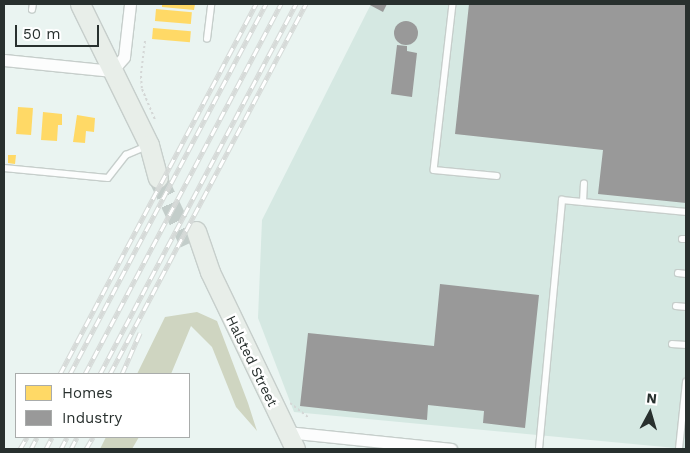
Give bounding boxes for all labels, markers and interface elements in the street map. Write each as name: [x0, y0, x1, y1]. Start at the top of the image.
scale bar: [18, 15, 101, 47]
text: 50 m: [23, 25, 60, 43]
street label: Halsted Street: [223, 313, 281, 409]
legend: [15, 373, 190, 438]
text: Homes: [62, 384, 113, 402]
north arrow: [625, 388, 675, 438]
text: N: [646, 390, 658, 407]
text: Industry: [62, 409, 122, 427]

